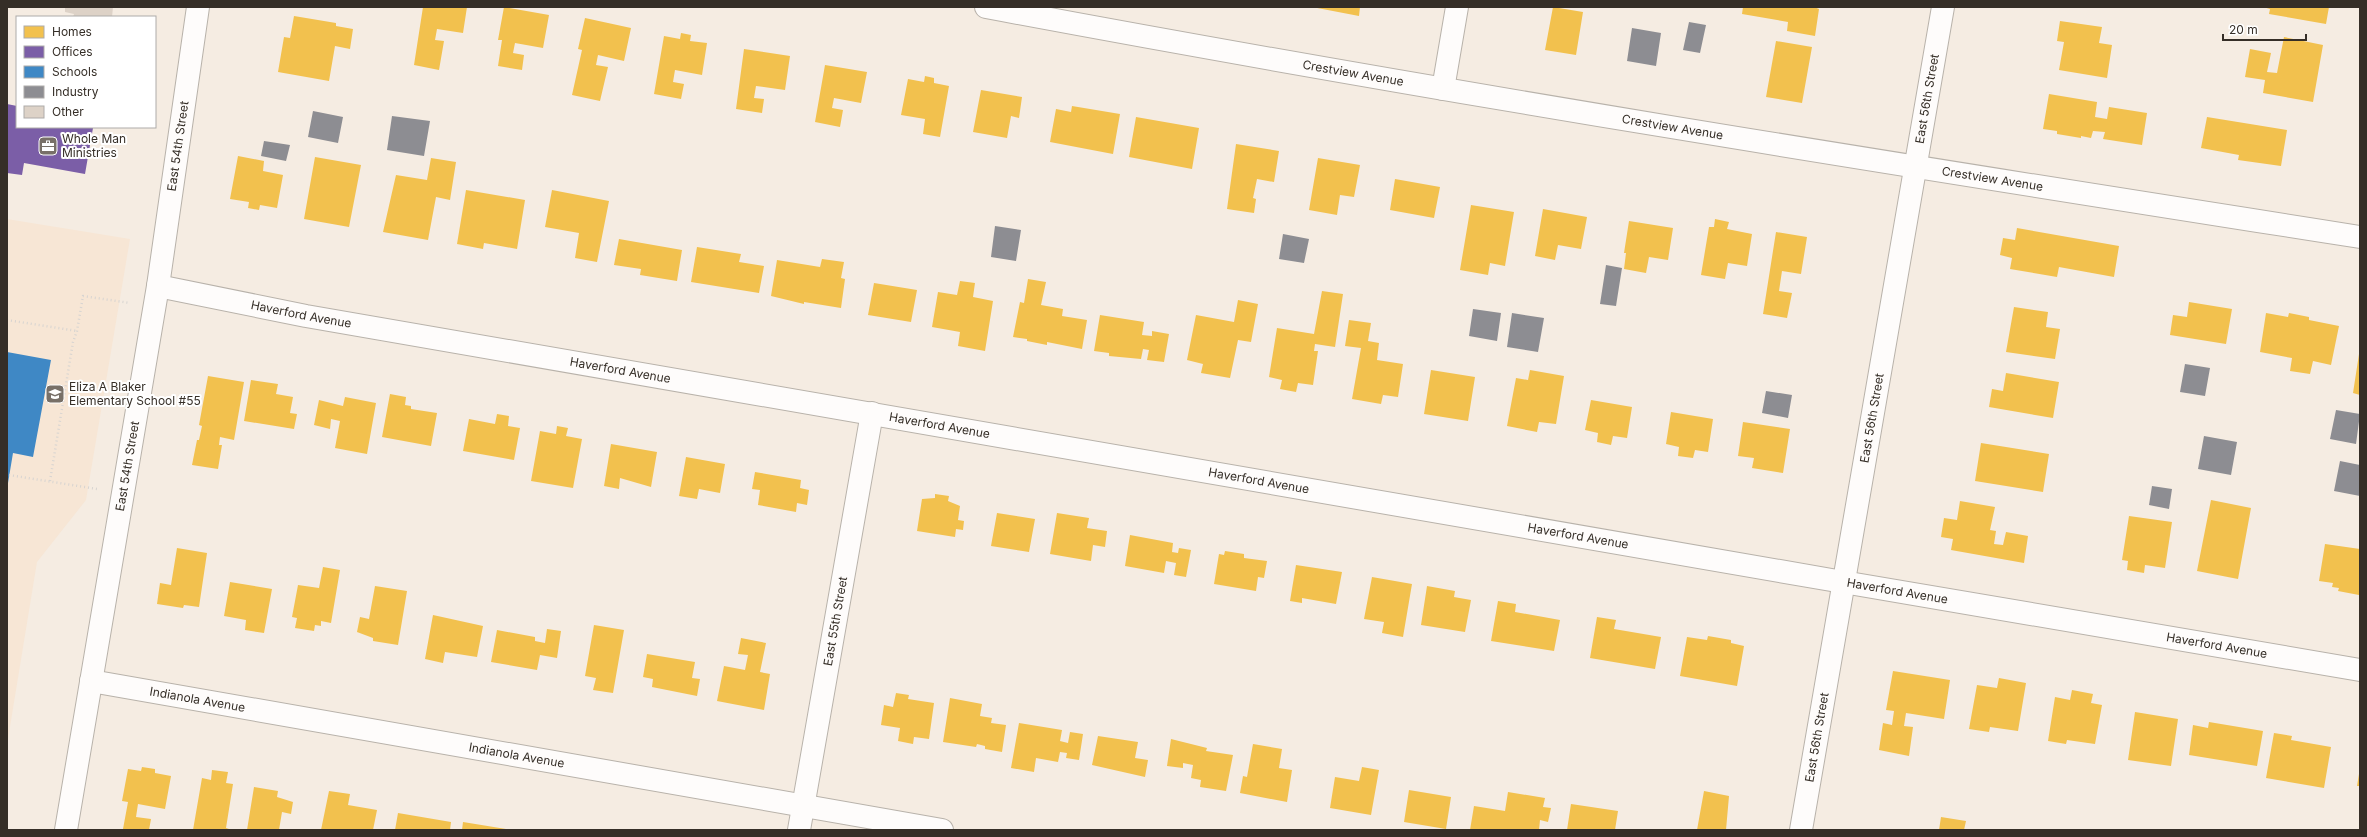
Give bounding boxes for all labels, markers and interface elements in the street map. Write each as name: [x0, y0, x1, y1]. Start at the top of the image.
legend: [16, 16, 156, 128]
scale bar: [2223, 16, 2306, 42]
text: 20 m: [2229, 22, 2258, 37]
text: Homes: [52, 24, 92, 39]
text: Offices: [52, 44, 93, 59]
street label: East 56th Street: [1912, 53, 1942, 145]
street label: Crestview Avenue: [1301, 57, 1405, 89]
text: Schools: [52, 64, 97, 79]
text: Industry: [52, 84, 99, 99]
street label: East 54th Street: [164, 100, 191, 192]
text: Other: [52, 104, 84, 119]
street label: Crestview Avenue: [1621, 111, 1724, 143]
place label: Whole Man Ministries: [62, 131, 126, 160]
office icon: Whole Man Ministries: [37, 135, 59, 157]
street label: Crestview Avenue: [1941, 163, 2044, 194]
street label: Haverford Avenue: [250, 297, 353, 331]
street label: Haverford Avenue: [569, 354, 672, 386]
street label: East 56th Street: [1856, 372, 1887, 464]
place label: Eliza A Blaker Elementary School #55: [69, 379, 201, 408]
school or university icon: Eliza A Blaker Elementary School #55: [44, 383, 66, 405]
street label: Haverford Avenue: [888, 409, 991, 441]
street label: East 54th Street: [112, 420, 142, 512]
street label: Haverford Avenue: [1207, 464, 1311, 497]
street label: Haverford Avenue: [1527, 520, 1630, 552]
street label: East 55th Street: [820, 575, 850, 667]
street label: Haverford Avenue: [1846, 575, 1949, 607]
street label: Haverford Avenue: [2165, 629, 2269, 661]
street label: Indianola Avenue: [148, 683, 246, 715]
street label: East 56th Street: [1801, 691, 1832, 783]
street label: Indianola Avenue: [468, 739, 566, 771]

